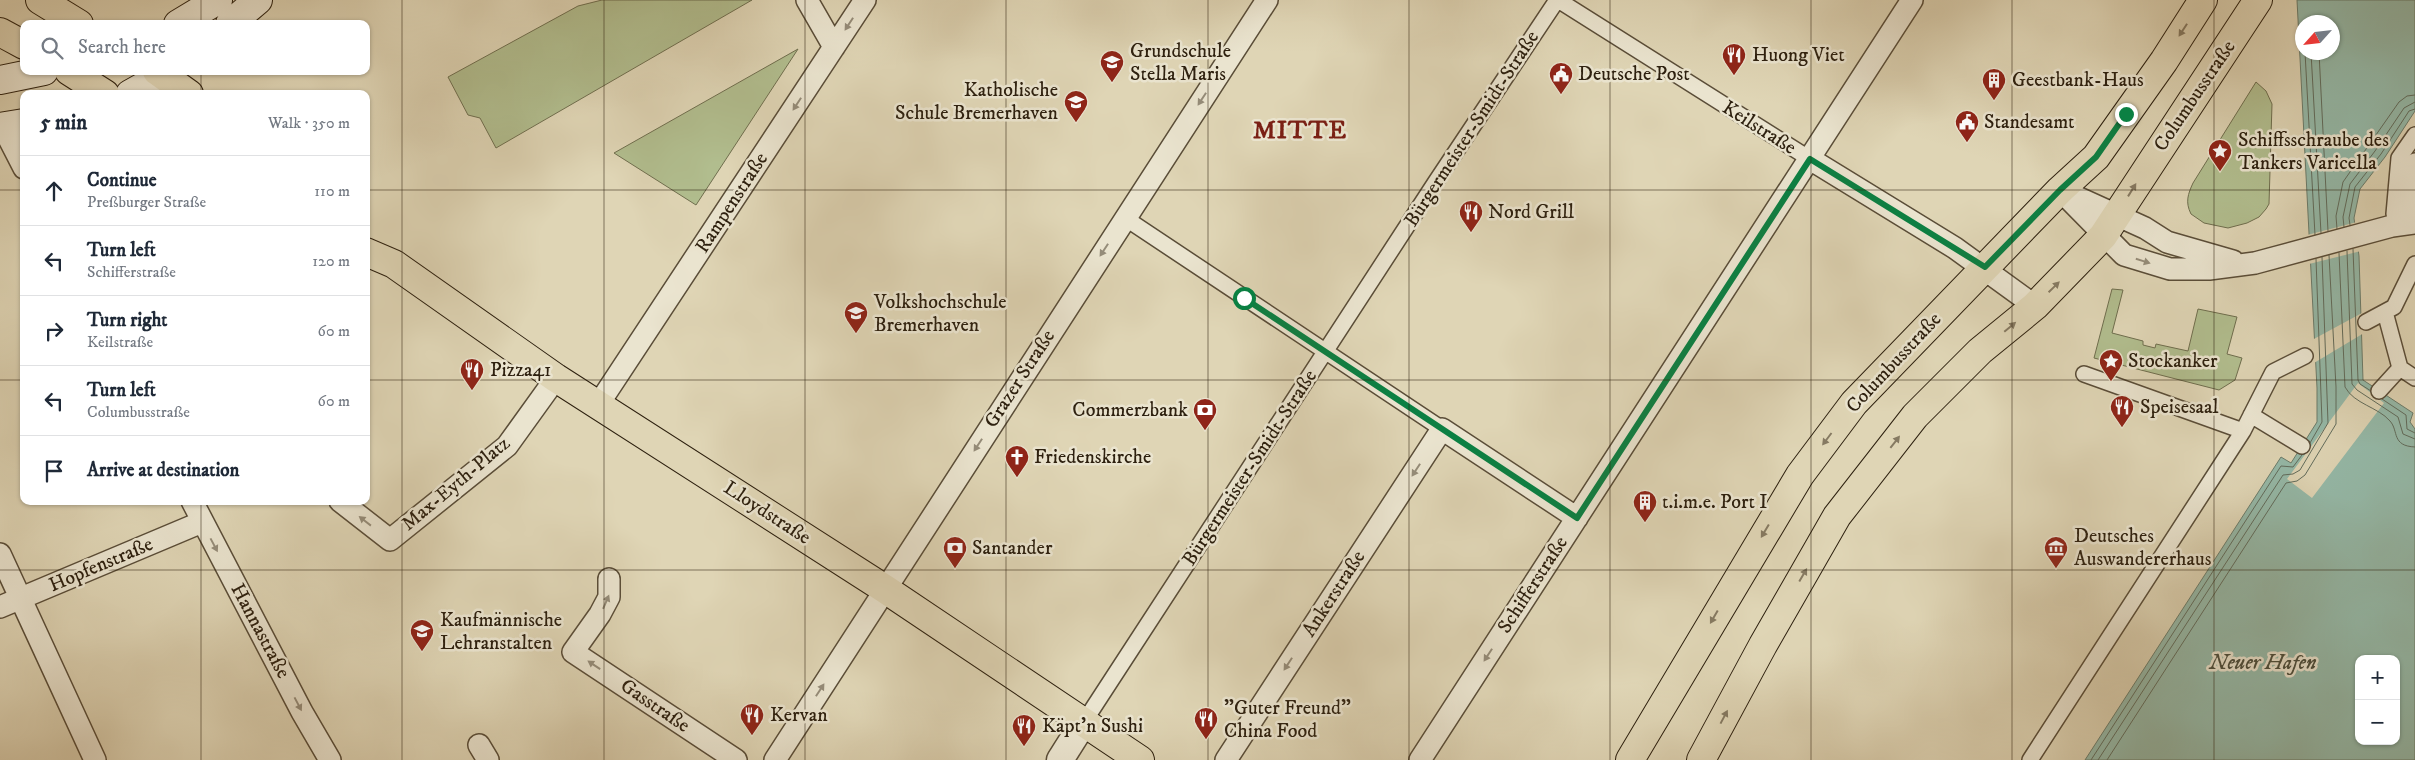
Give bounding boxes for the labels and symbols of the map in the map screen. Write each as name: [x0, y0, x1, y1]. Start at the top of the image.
north arrow: [2295, 15, 2340, 60]
one-way arrow: [845, 17, 854, 30]
one-way arrow: [2179, 24, 2188, 37]
street label: Bürgermeister-Smidt-Straße: [1399, 26, 1545, 232]
street label: Columbusstraße: [2149, 36, 2241, 156]
place label: Grundschule Stella Maris: [1130, 39, 1231, 87]
restaurant icon: Huong Viet: [1721, 42, 1747, 76]
place label: Huong Viet: [1752, 43, 1845, 68]
school or university icon: Grundschule Stella Maris: [1099, 49, 1125, 83]
public building icon: Deutsche Post: [1548, 61, 1574, 95]
place label: Deutsche Post: [1578, 62, 1690, 87]
building icon: Geestbank-Haus: [1981, 67, 2007, 101]
place label: Geestbank-Haus: [2012, 68, 2144, 93]
place label: Katholische Schule Bremerhaven: [895, 78, 1059, 126]
school or university icon: Katholische Schule Bremerhaven: [1063, 89, 1089, 123]
one-way arrow: [1198, 93, 1207, 106]
street label: Keilstraße: [1717, 95, 1801, 161]
one-way arrow: [792, 97, 801, 111]
route end: [2115, 103, 2138, 126]
public building icon: Standesamt: [1954, 109, 1980, 143]
place label: Standesamt: [1984, 110, 2075, 135]
district label: MITTE: [1253, 115, 1347, 146]
place label: Schiffsschraube des Tankers Varicella: [2238, 128, 2389, 176]
place icon: Schiffsschraube des Tankers Varicella: [2207, 138, 2233, 172]
street label: Rampenstraße: [690, 148, 774, 258]
one-way arrow: [2128, 183, 2137, 197]
restaurant icon: Nord Grill: [1458, 199, 1484, 233]
place label: Nord Grill: [1488, 200, 1574, 225]
one-way arrow: [1099, 243, 1109, 257]
one-way arrow: [2136, 257, 2151, 265]
one-way arrow: [2048, 281, 2060, 293]
route start: [1233, 287, 1256, 310]
place label: Volkshochschule Bremerhaven: [873, 290, 1007, 338]
school or university icon: Volkshochschule Bremerhaven: [843, 300, 869, 334]
street label: Columbusstraße: [1841, 307, 1947, 419]
one-way arrow: [2003, 322, 2016, 333]
street label: Grazer Straße: [979, 325, 1061, 433]
place icon: Stockanker: [2098, 348, 2124, 382]
place label: Stockanker: [2128, 349, 2218, 374]
restaurant icon: Pizza41: [459, 357, 485, 391]
place label: Pizza41: [490, 358, 551, 383]
street label: Bürgermeister-Smidt-Straße: [1177, 365, 1323, 571]
restaurant icon: Speisesaal: [2109, 394, 2135, 428]
place label: Speisesaal: [2140, 395, 2219, 420]
bank icon: Commerzbank: [1192, 397, 1218, 431]
place label: Commerzbank: [1072, 398, 1188, 423]
street label: Max-Eyth-Platz: [397, 431, 516, 537]
one-way arrow: [1821, 432, 1832, 445]
one-way arrow: [1890, 435, 1900, 449]
one-way arrow: [973, 439, 982, 452]
church icon: Friedenskirche: [1004, 444, 1030, 478]
place label: Friedenskirche: [1034, 445, 1151, 470]
one-way arrow: [1411, 463, 1420, 476]
street label: Lloydstraße: [719, 476, 815, 550]
building icon: t.i.m.e. Port I: [1632, 489, 1658, 523]
place label: t.i.m.e. Port I: [1662, 490, 1767, 515]
one-way arrow: [359, 515, 372, 526]
place label: Deutsches Auswandererhaus: [2074, 524, 2212, 572]
one-way arrow: [1761, 525, 1770, 538]
street label: Hopfenstraße: [45, 532, 157, 598]
street label: Schifferstraße: [1492, 532, 1574, 638]
bank icon: Santander: [942, 535, 968, 569]
museum icon: Deutsches Auswandererhaus: [2043, 535, 2069, 569]
place label: Santander: [972, 536, 1053, 561]
one-way arrow: [210, 538, 218, 552]
street label: Ankerstraße: [1297, 546, 1371, 642]
one-way arrow: [1799, 568, 1807, 583]
street label: Hannastraße: [225, 579, 295, 683]
one-way arrow: [602, 595, 610, 609]
place label: Kaufmännische Lehranstalten: [440, 608, 562, 656]
one-way arrow: [1710, 609, 1718, 624]
school or university icon: Kaufmännische Lehranstalten: [409, 618, 435, 652]
one-way arrow: [1483, 649, 1493, 662]
water label: Neuer Hafen: [2209, 650, 2317, 676]
one-way arrow: [1284, 658, 1293, 671]
one-way arrow: [587, 660, 600, 670]
street label: Gasstraße: [615, 674, 695, 738]
one-way arrow: [815, 683, 825, 696]
place label: "Guter Freund" China Food: [1224, 696, 1351, 744]
one-way arrow: [294, 697, 302, 712]
restaurant icon: Kervan: [739, 702, 765, 736]
place label: Kervan: [770, 703, 828, 728]
restaurant icon: "Guter Freund" China Food: [1193, 706, 1219, 740]
one-way arrow: [1720, 710, 1728, 724]
restaurant icon: Käpt'n Sushi: [1011, 713, 1037, 747]
place label: Käpt'n Sushi: [1042, 714, 1143, 739]

